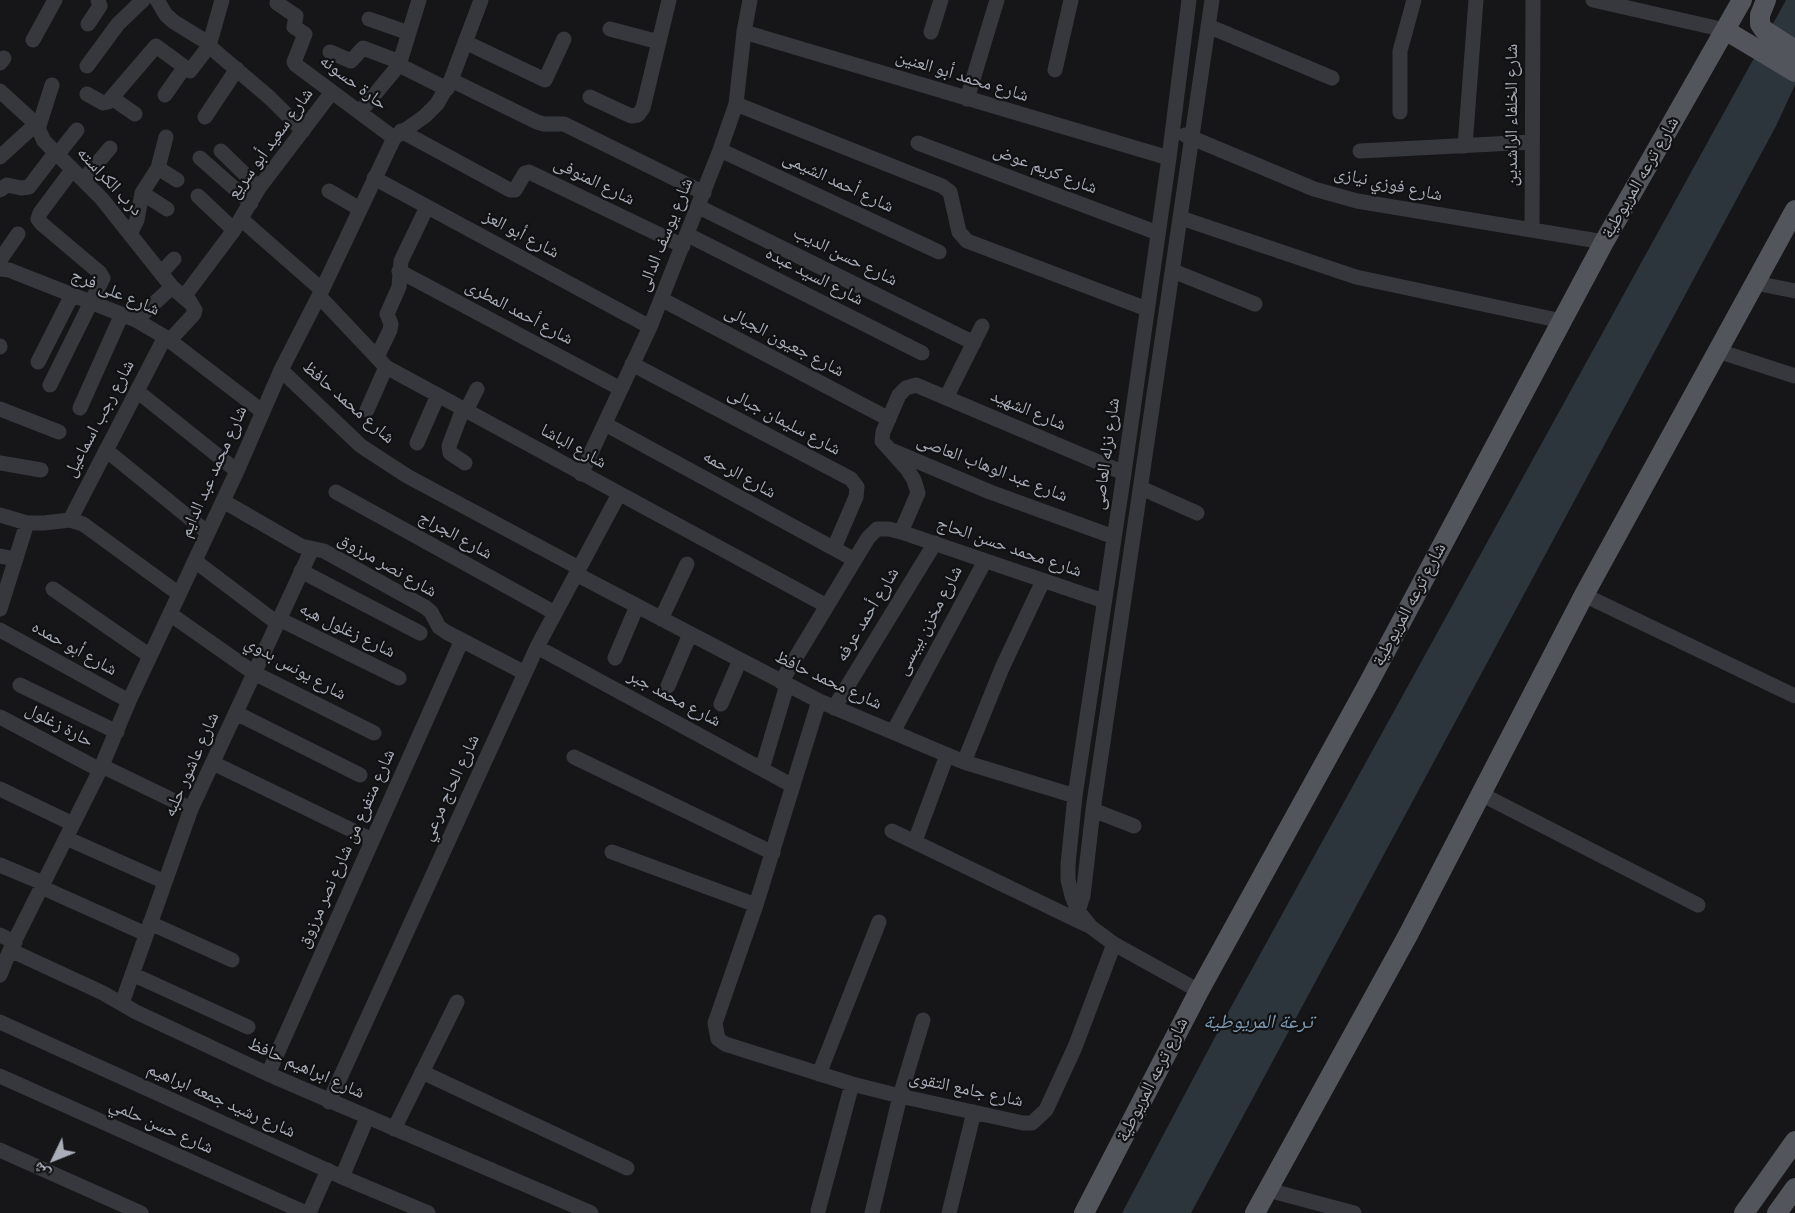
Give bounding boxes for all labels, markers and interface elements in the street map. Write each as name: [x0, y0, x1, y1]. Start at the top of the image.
street label: شارع الخلفاء الراشدين: [1502, 44, 1524, 186]
street label: شارع محمد أبو العنين: [893, 47, 1031, 107]
street label: حارة حسونه: [315, 51, 391, 115]
street label: شارع سعيد أبو سريع: [223, 84, 319, 204]
street label: شارع ترعه المريوطية: [1597, 113, 1685, 243]
street label: شارع كريم عوض: [990, 140, 1100, 200]
street label: درب الكراسته: [72, 143, 146, 221]
street label: شارع أحمد الشيمى: [779, 148, 897, 218]
street label: شارع المنوفى: [550, 153, 638, 211]
street label: شارع فوزي نيازى: [1332, 163, 1444, 207]
street label: شارع يوسف الدالى: [633, 175, 699, 295]
street label: شارع أبو العز: [479, 206, 563, 264]
street label: شارع حسن الديب: [789, 222, 901, 292]
street label: شارع السيد عبده: [761, 243, 867, 311]
street label: شارع على فرج: [67, 265, 163, 321]
street label: شارع أحمد المطرى: [461, 276, 577, 350]
street label: شارع جعيون الجبالى: [720, 301, 848, 383]
street label: شارع رجب اسماعيل: [60, 357, 140, 481]
street label: شارع محمد حافظ: [297, 357, 399, 449]
street label: شارع سليمان جبالى: [724, 383, 844, 461]
street label: شارع الشهيد: [987, 385, 1069, 437]
street label: شارع نزله العاصى: [1088, 397, 1126, 511]
street label: شارع محمد عبد الدايم: [175, 403, 253, 541]
street label: شارع الباشا: [536, 420, 610, 474]
street label: شارع عبد الوهاب العاصى: [914, 430, 1070, 508]
street label: شارع الرحمه: [699, 446, 779, 504]
street label: شارع الجراج: [414, 507, 496, 565]
street label: شارع محمد حسن الحاج: [934, 513, 1084, 583]
street label: شارع نصر مرزوق: [334, 529, 440, 603]
street label: شارع ترعه المريوطية: [1368, 540, 1452, 670]
street label: شارع مخزن بيبسى: [892, 562, 968, 680]
street label: شارع أحمد عرفه: [831, 564, 905, 666]
street label: شارع زغلول هبه: [295, 598, 399, 664]
street label: شارع أبو حمده: [27, 617, 121, 681]
street label: شارع يونس بدوي: [240, 632, 350, 706]
street label: شارع محمد حافظ: [771, 647, 885, 715]
street label: شارع محمد جبر: [624, 665, 724, 733]
street label: حارة زغلول: [21, 699, 97, 753]
street label: شارع عاشور حلبه: [159, 709, 225, 821]
street label: شارع الحاج مرعي: [417, 731, 485, 845]
street label: شارع متفرع من شارع نصر مرزوق: [293, 746, 401, 952]
water label: ترعة المريوطية: [1203, 1011, 1313, 1035]
street label: شارع ترعه المريوطية: [1112, 1014, 1194, 1146]
street label: شارع ابراهيم حافظ: [244, 1034, 368, 1104]
street label: شارع رشيد جمعه ابراهيم: [143, 1059, 299, 1143]
street label: شارع جامع التقوى: [907, 1067, 1025, 1113]
street label: شارع حسن حلمي: [106, 1094, 216, 1160]
north arrow: [24, 1129, 84, 1189]
text: ش: [26, 1157, 55, 1186]

